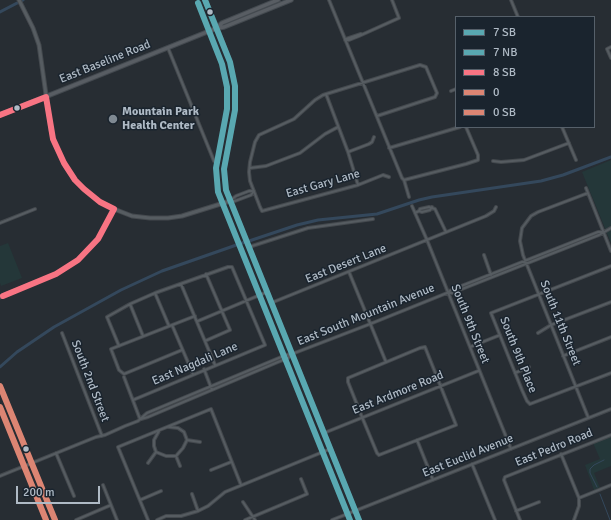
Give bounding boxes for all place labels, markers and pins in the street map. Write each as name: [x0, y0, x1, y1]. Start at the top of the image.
unlabelled marker: [205, 7, 215, 17]
unlabelled marker: [12, 103, 22, 113]
place label: Mountain Park Health Center: [122, 105, 199, 133]
marker: Mountain Park Health Center: [107, 113, 119, 125]
unlabelled marker: [21, 444, 31, 454]

